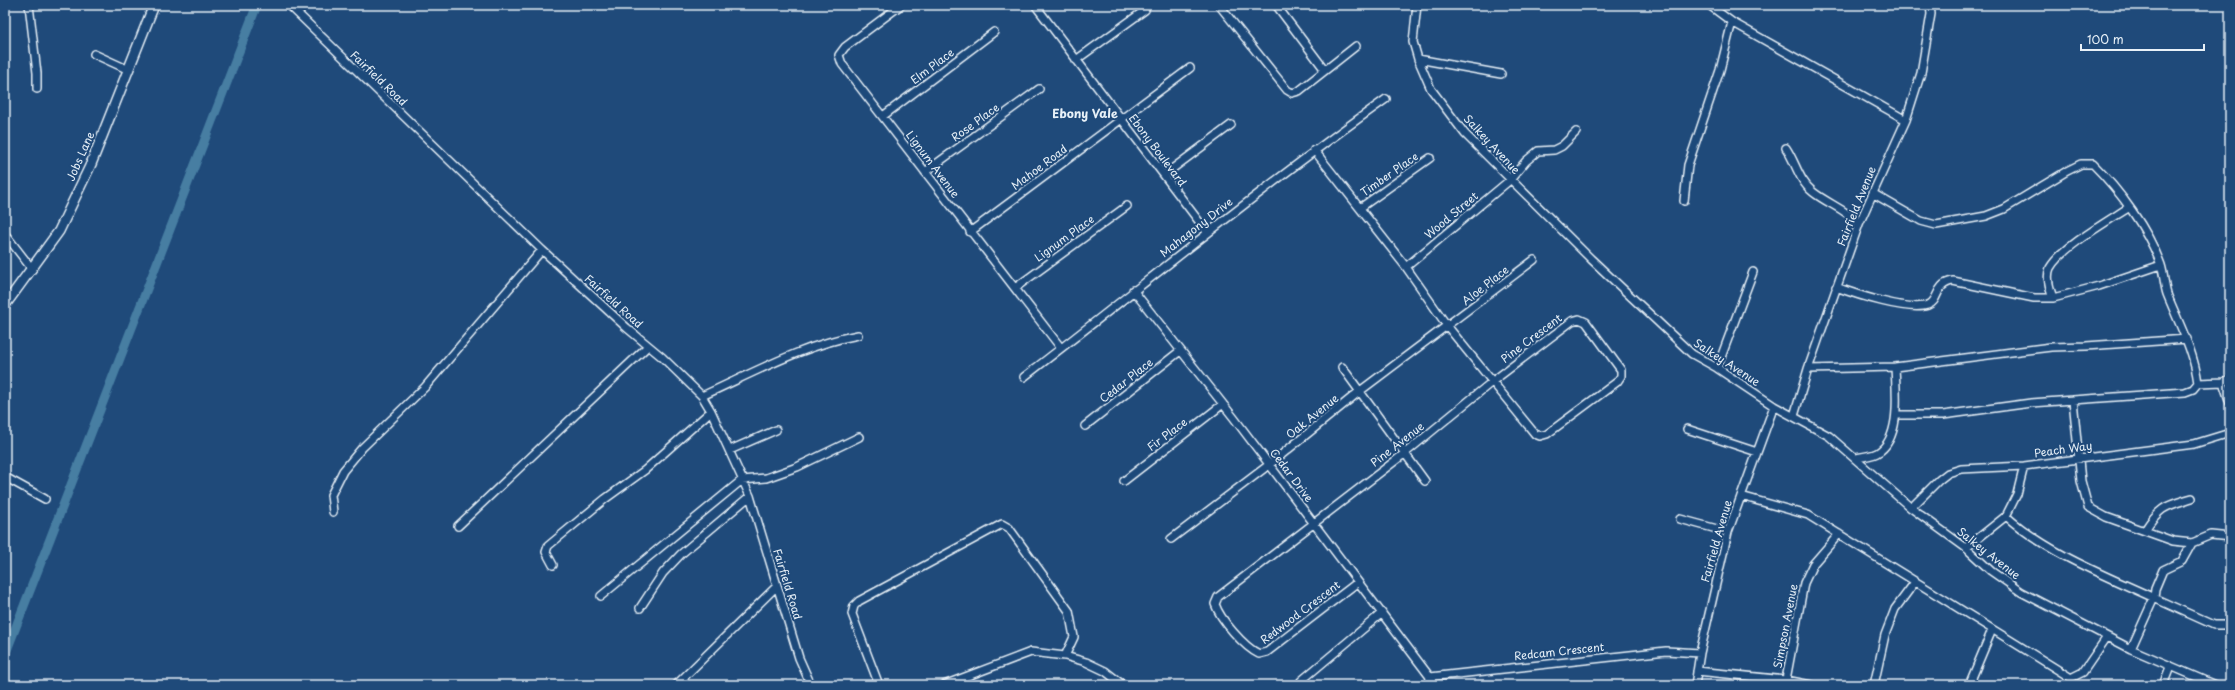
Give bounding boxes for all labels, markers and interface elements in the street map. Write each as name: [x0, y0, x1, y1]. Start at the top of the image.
scale bar: [2081, 26, 2204, 52]
text: 100 m: [2087, 30, 2124, 48]
street label: Elm Place: [907, 44, 958, 88]
street label: Fairfield Road: [347, 46, 411, 110]
street label: Rose Place: [947, 99, 1003, 145]
district label: Ebony Vale: [1052, 104, 1118, 122]
street label: Ebony Boulevard: [1125, 110, 1191, 190]
street label: Salkey Avenue: [1460, 110, 1524, 178]
street label: Lignum Avenue: [902, 127, 964, 201]
street label: Jobs Lane: [62, 128, 98, 184]
street label: Mahoe Road: [1008, 140, 1070, 194]
street label: Timber Place: [1357, 148, 1422, 200]
street label: Fairfield Avenue: [1832, 163, 1880, 249]
street label: Wood Street: [1420, 187, 1482, 243]
street label: Mahagony Drive: [1156, 193, 1236, 261]
street label: Lignum Place: [1031, 210, 1098, 265]
street label: Aloe Place: [1458, 261, 1512, 309]
street label: Fairfield Road: [581, 270, 647, 332]
street label: Pine Crescent: [1497, 309, 1566, 367]
street label: Salkey Avenue: [1690, 334, 1764, 390]
street label: Cedar Place: [1095, 354, 1157, 406]
street label: Oak Avenue: [1282, 390, 1342, 442]
street label: Fir Place: [1143, 413, 1191, 455]
street label: Pine Avenue: [1367, 418, 1427, 470]
street label: Peach Way: [2033, 437, 2093, 461]
street label: Cedar Drive: [1266, 445, 1318, 505]
street label: Fairfield Avenue: [1696, 498, 1736, 584]
street label: Salkey Avenue: [1954, 523, 2024, 583]
street label: Fairfield Road: [769, 546, 807, 622]
street label: Redwood Crescent: [1256, 576, 1344, 648]
street label: Simpson Avenue: [1769, 582, 1801, 670]
street label: Redcam Crescent: [1513, 638, 1605, 664]

